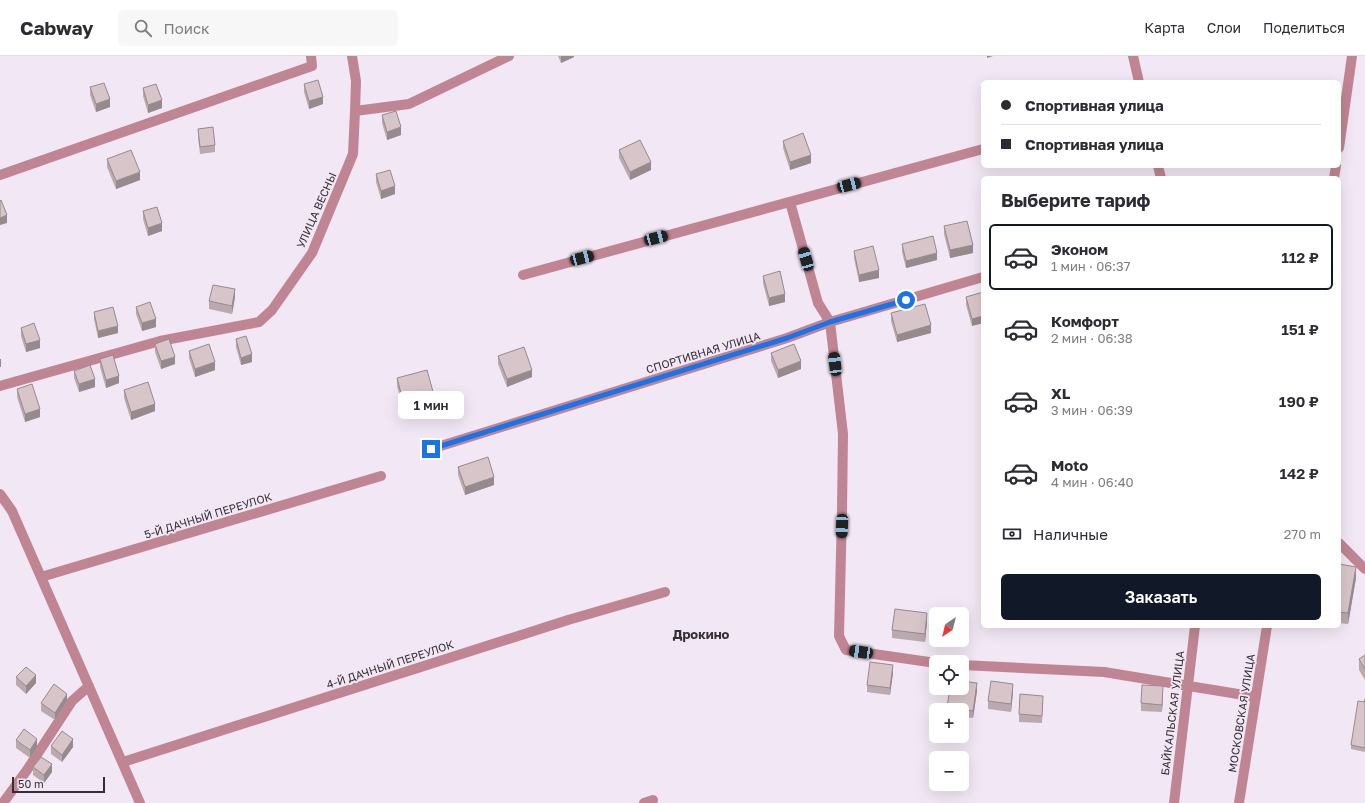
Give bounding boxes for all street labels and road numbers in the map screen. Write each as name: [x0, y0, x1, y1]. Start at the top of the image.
street label: УЛИЦА ВЕСНЫ: [293, 170, 339, 250]
street label: СПОРТИВНАЯ УЛИЦА: [644, 328, 762, 376]
street label: 5-Й ДАЧНЫЙ ПЕРЕУЛОК: [143, 489, 274, 541]
street label: 4-Й ДАЧНЫЙ ПЕРЕУЛОК: [325, 637, 456, 691]
street label: БАЙКАЛЬСКАЯ УЛИЦА: [1158, 649, 1186, 776]
street label: МОСКОВСКАЯ УЛИЦА: [1225, 652, 1257, 773]

